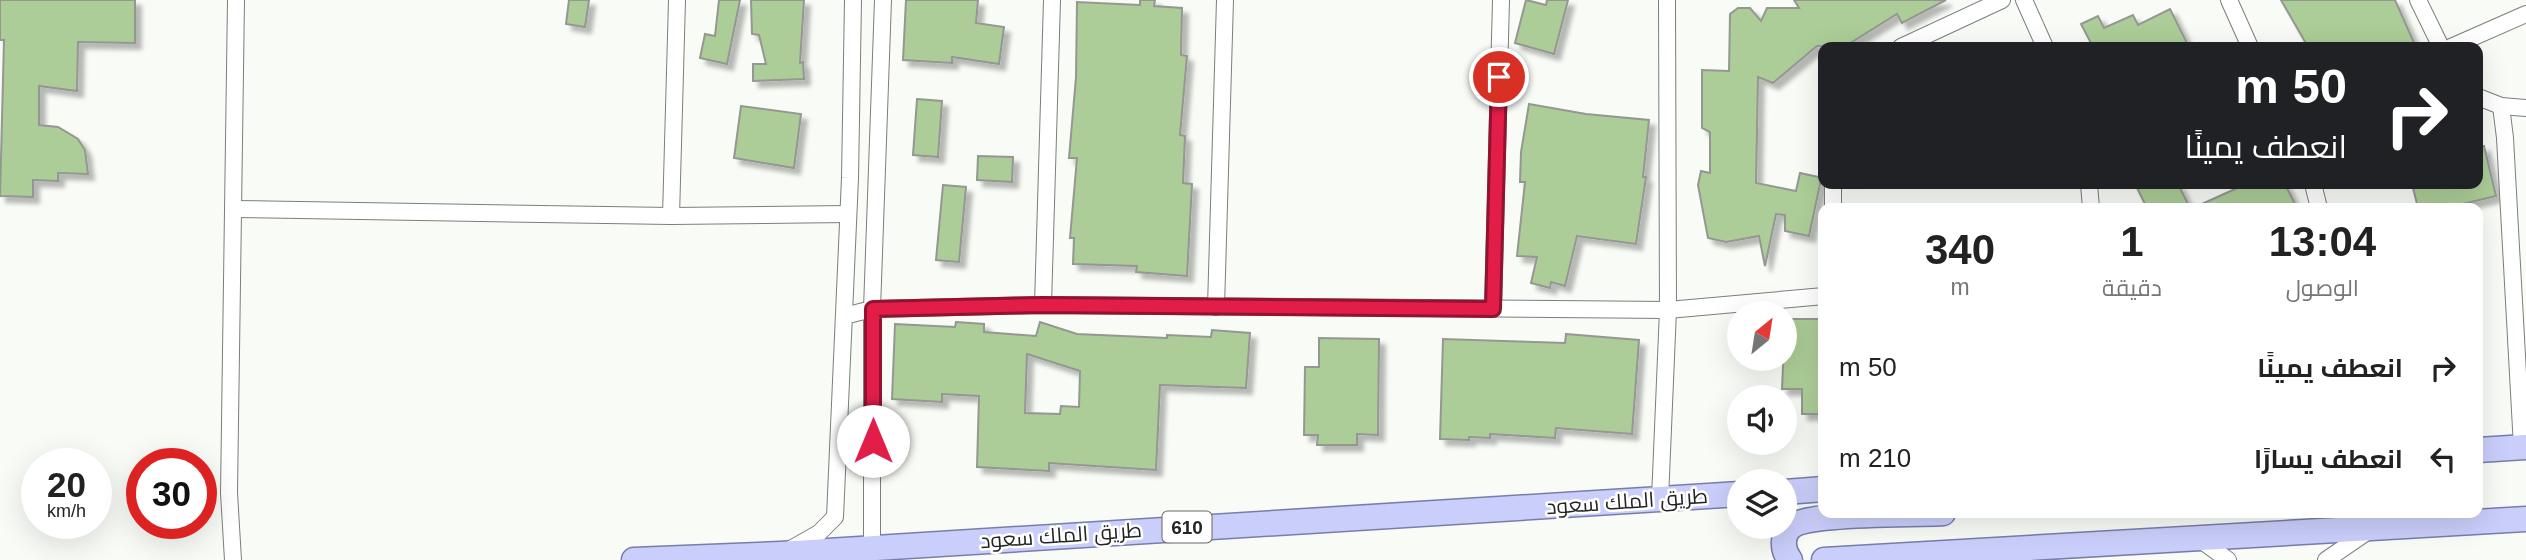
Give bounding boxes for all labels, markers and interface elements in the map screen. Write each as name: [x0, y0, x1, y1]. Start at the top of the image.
pin: [1469, 47, 1529, 107]
icon: arrive: [1480, 58, 1518, 96]
text: 50 m: [2235, 59, 2347, 113]
icon: right: [2371, 70, 2462, 161]
text: انعطف يمينًا: [2184, 129, 2347, 165]
text: 1: [2120, 218, 2144, 265]
text: 13:04: [2269, 218, 2376, 265]
text: 340: [1925, 226, 1995, 273]
text: m: [1950, 274, 1970, 300]
text: دقيقة: [2102, 275, 2162, 301]
text: الوصول: [2286, 275, 2359, 301]
north arrow: [1727, 301, 1797, 371]
map controls: [1727, 301, 1797, 539]
icon: right: [2424, 349, 2462, 387]
text: 50 m: [1839, 352, 1897, 382]
text: انعطف يمينًا: [2257, 353, 2403, 383]
button: sound: [1727, 385, 1797, 455]
position arrow: [836, 404, 910, 478]
icon: left: [2424, 440, 2462, 478]
text: 210 m: [1839, 443, 1911, 473]
text: انعطف يسارًا: [2254, 444, 2403, 474]
speed limit sign: 30: [126, 448, 217, 539]
text: 20: [47, 465, 86, 504]
button: layers: [1727, 469, 1797, 539]
street label: طريق الملك سعود: [1545, 484, 1709, 520]
text: km/h: [47, 501, 86, 521]
road number: 610: [1162, 512, 1212, 542]
street label: طريق الملك سعود: [979, 518, 1143, 554]

